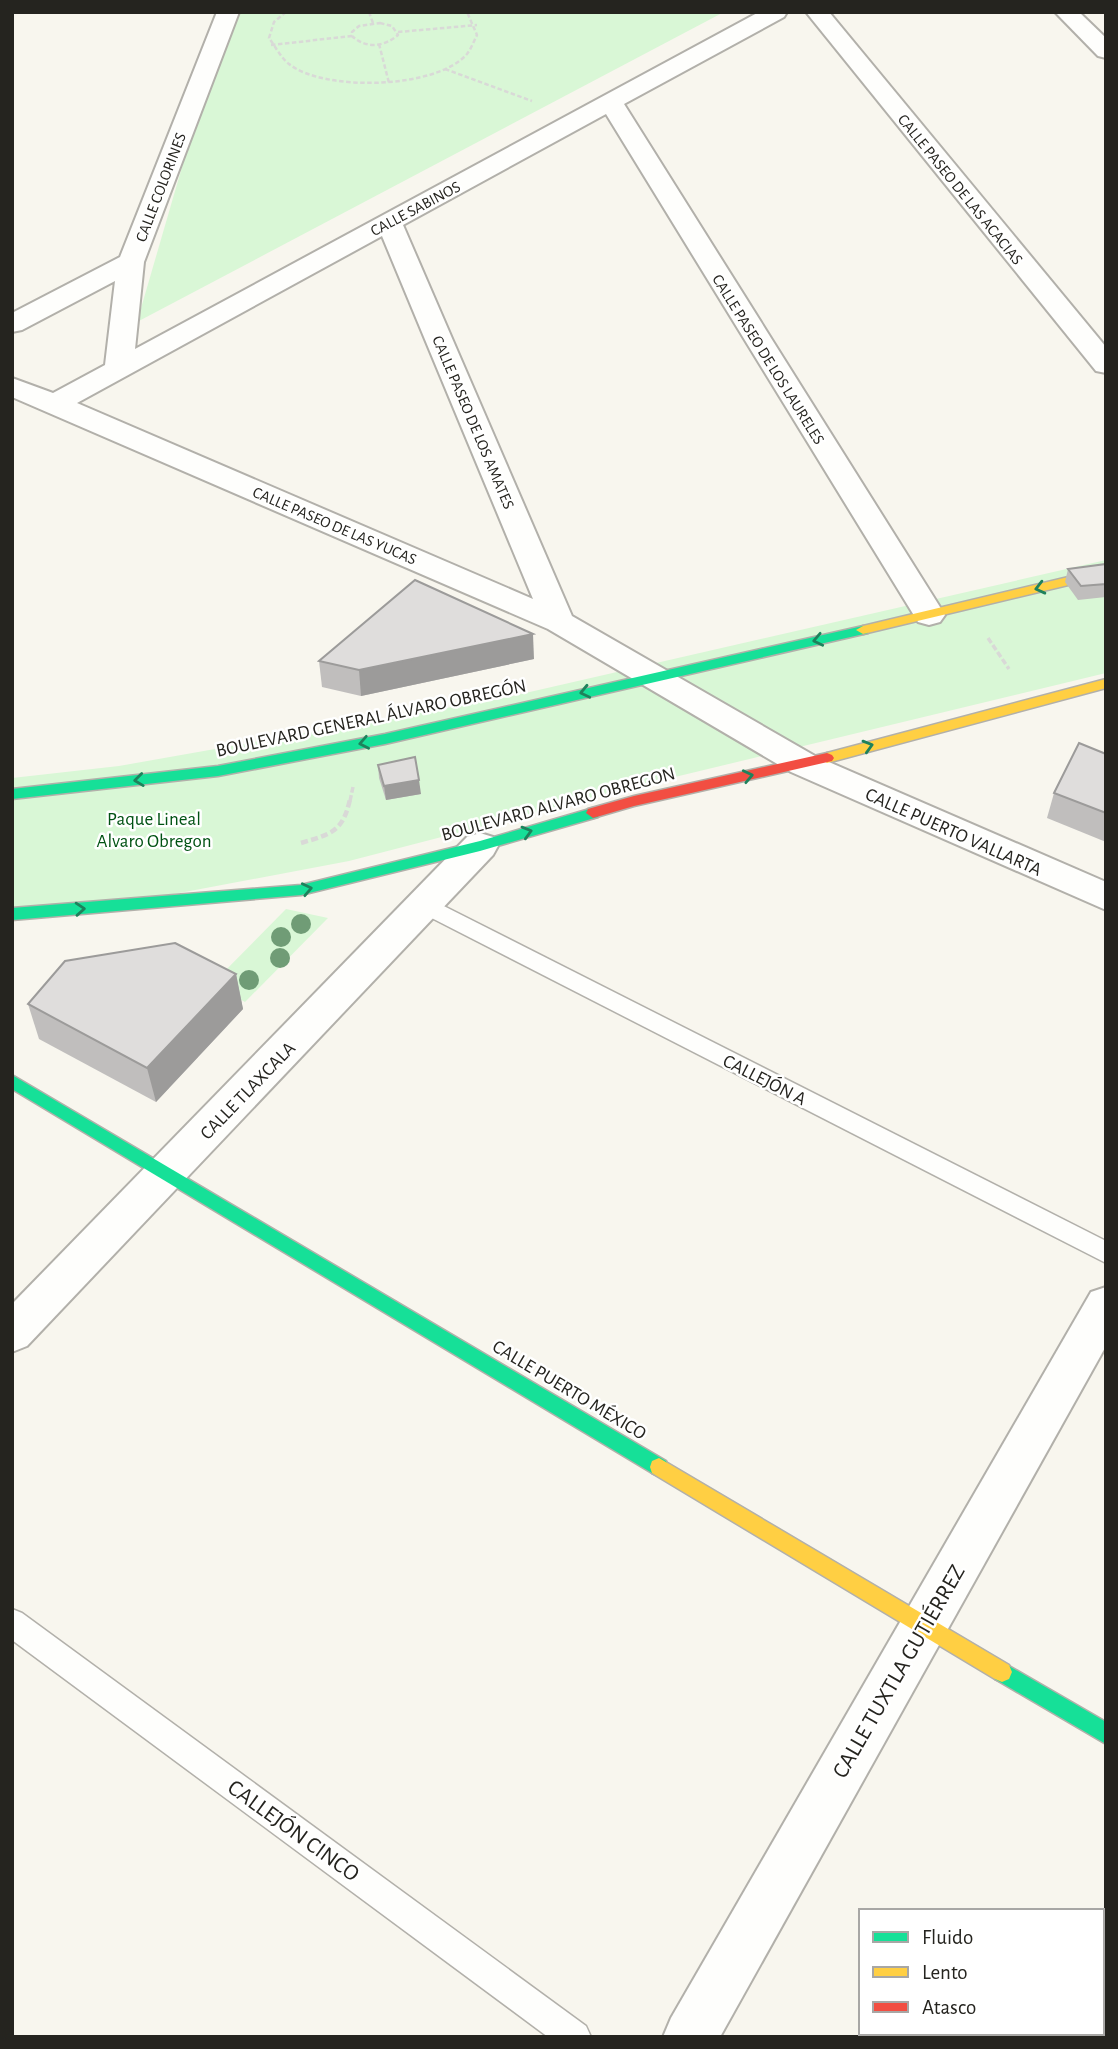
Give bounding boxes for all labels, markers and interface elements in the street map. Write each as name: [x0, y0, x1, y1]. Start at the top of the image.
street label: CALLE PASEO DE LAS ACACIAS: [895, 111, 1026, 268]
street label: CALLE COLORINES: [133, 131, 189, 244]
street label: CALLE SABINOS: [368, 179, 463, 239]
street label: CALLE PASEO DE LOS LAURELES: [709, 272, 827, 447]
street label: CALLE PASEO DE LOS AMATES: [429, 334, 517, 511]
street label: CALLE PASEO DE LAS YUCAS: [250, 484, 419, 568]
one-way arrow: [1034, 580, 1046, 594]
one-way arrow: [812, 631, 824, 646]
street label: BOULEVARD GENERAL ÁLVARO OBREGÓN: [214, 674, 528, 761]
one-way arrow: [579, 684, 591, 698]
one-way arrow: [358, 735, 370, 750]
one-way arrow: [862, 740, 874, 754]
street label: BOULEVARD ALVARO OBREGON: [439, 764, 677, 845]
one-way arrow: [742, 770, 754, 785]
one-way arrow: [134, 772, 145, 787]
street label: CALLE PUERTO VALLARTA: [862, 785, 1044, 880]
park label: Paque Lineal Alvaro Obregon: [96, 810, 212, 851]
one-way arrow: [521, 826, 533, 841]
one-way arrow: [301, 882, 313, 897]
one-way arrow: [75, 902, 86, 917]
street label: CALLE TLAXCALA: [197, 1039, 299, 1144]
street label: CALLEJÓN A: [720, 1050, 810, 1109]
street label: CALLE PUERTO MÉXICO: [489, 1335, 650, 1444]
street label: CALLE TUXTLA GUTIÉRREZ: [826, 1560, 970, 1782]
street label: CALLEJÓN CINCO: [223, 1774, 365, 1886]
legend: [859, 1909, 1104, 2035]
text: Fluido: [922, 1927, 973, 1948]
text: Lento: [922, 1962, 968, 1983]
text: Atasco: [922, 1997, 976, 2018]

